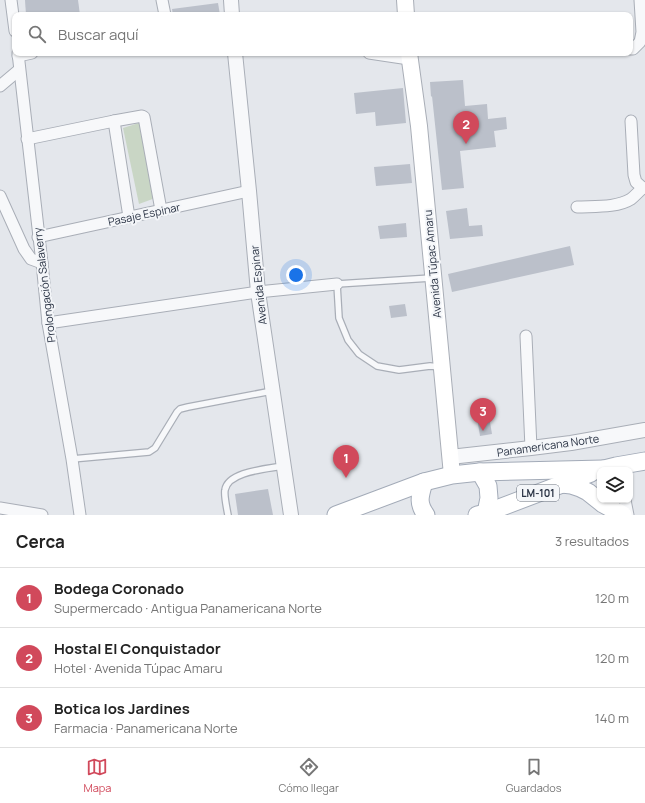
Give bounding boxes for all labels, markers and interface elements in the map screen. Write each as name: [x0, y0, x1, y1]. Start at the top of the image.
search box: [12, 12, 633, 56]
icon: search: [26, 23, 48, 45]
text: Buscar aquí: [58, 24, 139, 45]
pin: 2: [453, 111, 479, 144]
street label: Pasaje Espinar: [106, 199, 182, 229]
street label: Avenida Túpac Amaru: [420, 209, 444, 319]
street label: Prolongación Salaverry: [29, 226, 58, 343]
street label: Avenida Espinar: [246, 244, 270, 325]
your location: [286, 265, 306, 285]
pin: 3: [470, 398, 496, 431]
street label: Panamericana Norte: [496, 430, 601, 460]
pin: 1: [333, 445, 359, 478]
map controls: [597, 467, 633, 503]
button: layers: [597, 467, 633, 503]
road number: LM-101: [517, 485, 559, 501]
text: Cerca: [16, 530, 65, 553]
text: 3 resultados: [555, 532, 629, 550]
text: Bodega Coronado: [54, 578, 184, 599]
text: 1: [26, 589, 32, 607]
text: 120 m: [595, 589, 629, 607]
text: Supermercado · Antigua Panamericana Norte: [54, 599, 322, 617]
text: Hostal El Conquistador: [54, 638, 221, 659]
text: 2: [25, 649, 33, 667]
text: 120 m: [595, 649, 629, 667]
text: Hotel · Avenida Túpac Amaru: [54, 659, 223, 677]
text: Botica los Jardines: [54, 698, 190, 719]
text: 3: [25, 709, 33, 727]
text: 140 m: [595, 709, 629, 727]
text: Farmacia · Panamericana Norte: [54, 719, 238, 737]
tab: Mapa: [83, 756, 111, 795]
tab: Cómo llegar: [278, 756, 339, 795]
tab: Guardados: [506, 756, 562, 795]

